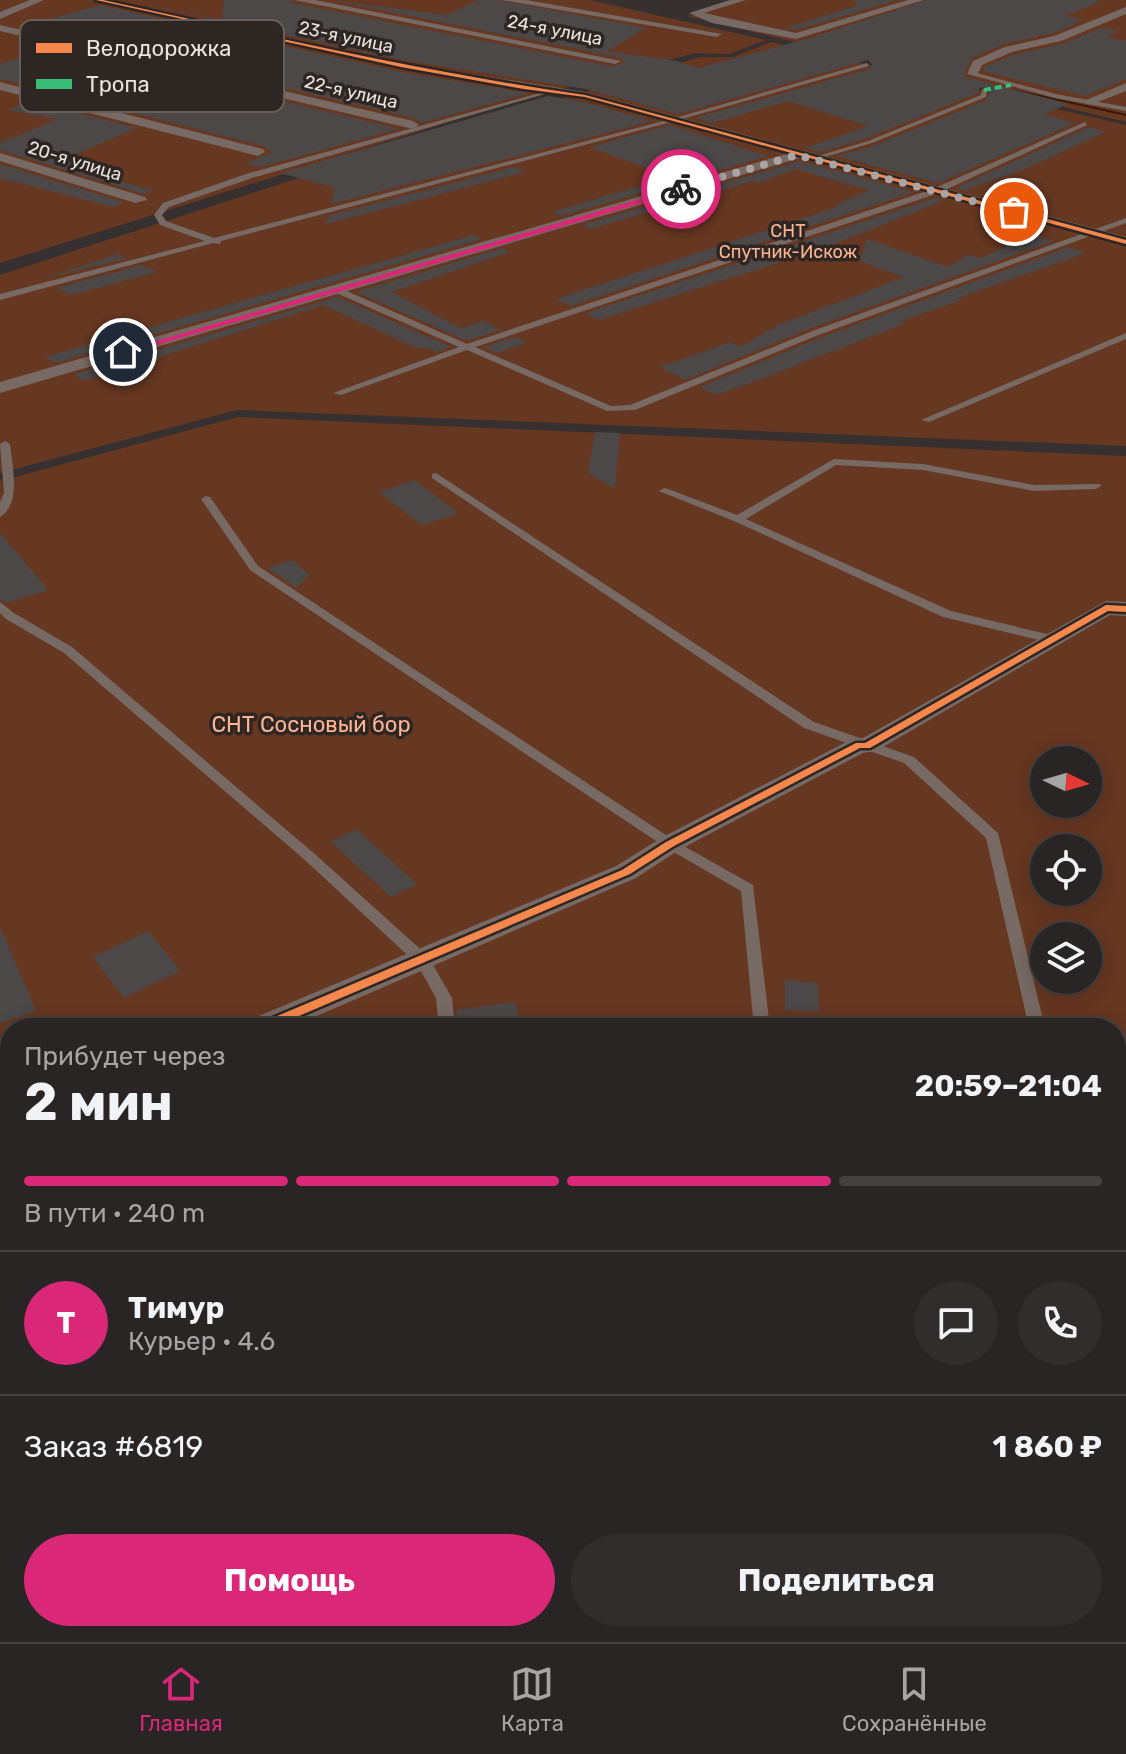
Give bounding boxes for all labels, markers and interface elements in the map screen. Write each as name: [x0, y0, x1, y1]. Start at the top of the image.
street label: 24-я улица: [506, 10, 604, 50]
street label: 23-я улица: [297, 16, 395, 58]
legend: [20, 20, 284, 112]
text: Велодорожка: [86, 35, 231, 62]
text: Тропа: [86, 71, 150, 98]
street label: 22-я улица: [302, 71, 400, 113]
street label: 20-я улица: [26, 136, 124, 186]
courier: [641, 149, 721, 229]
icon: bike: [659, 167, 703, 211]
pin: [980, 178, 1048, 246]
icon: bag: [992, 190, 1036, 234]
park label: СНТ Спутник-Искож: [719, 220, 857, 263]
pin: [89, 318, 157, 386]
icon: home: [101, 330, 145, 374]
park label: СНТ Сосновый бор: [211, 711, 411, 738]
north arrow: [1030, 746, 1102, 818]
map controls: [1030, 746, 1102, 994]
button: locate: [1030, 834, 1102, 906]
button: layers: [1030, 922, 1102, 994]
text: Прибудет через: [24, 1041, 225, 1072]
text: 20:59–21:04: [915, 1068, 1102, 1104]
text: 2 мин: [24, 1071, 173, 1133]
text: В пути · 240 m: [24, 1198, 205, 1229]
button: chat: [914, 1281, 998, 1365]
button: phone: [1018, 1281, 1102, 1365]
text: Тимур: [128, 1290, 224, 1326]
text: Т: [57, 1305, 75, 1341]
text: Курьер · 4.6: [128, 1326, 275, 1357]
text: Заказ #6819: [24, 1429, 203, 1465]
text: 1 860 ₽: [992, 1429, 1102, 1465]
button: Помощь: [24, 1534, 555, 1626]
button: Поделиться: [571, 1534, 1102, 1626]
tab: Главная: [139, 1662, 223, 1737]
tab: Карта: [501, 1662, 564, 1737]
tab: Сохранённые: [842, 1662, 987, 1737]

